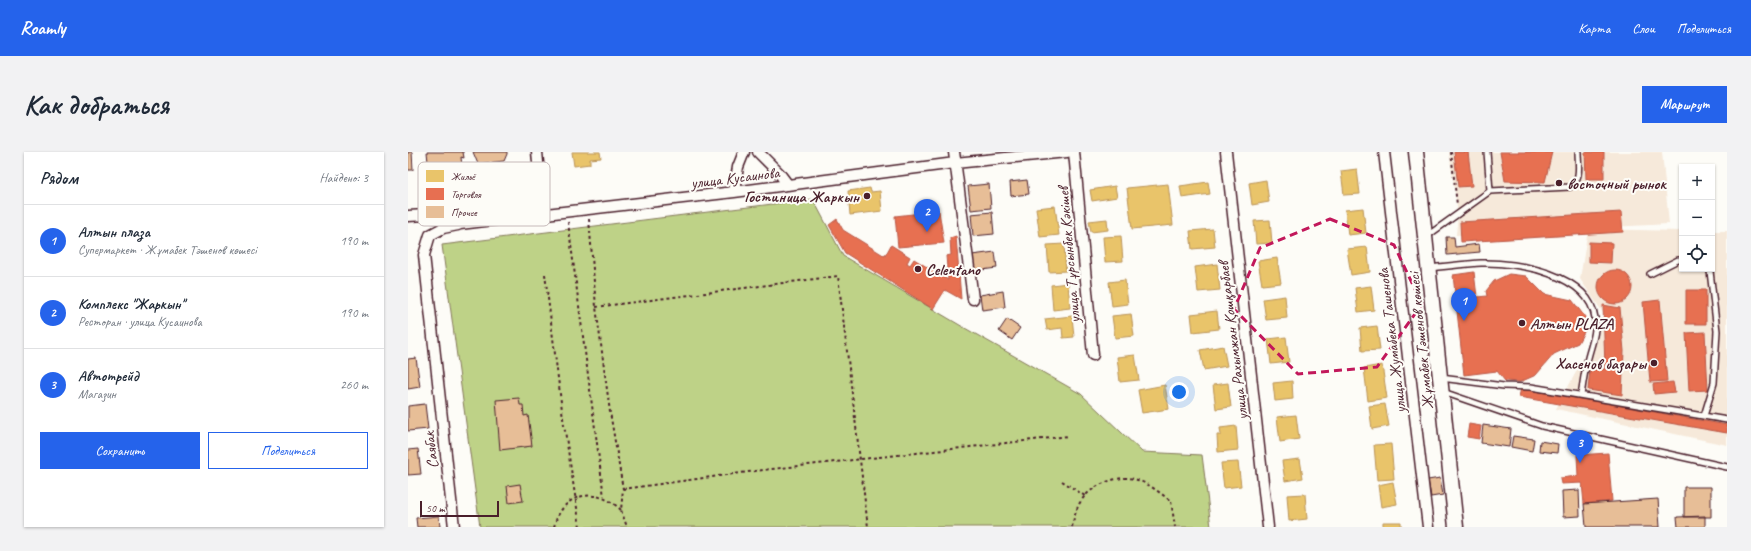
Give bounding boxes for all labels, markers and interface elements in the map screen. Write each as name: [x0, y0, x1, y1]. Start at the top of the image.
text: Roamly: [20, 16, 66, 40]
text: Карта: [1578, 20, 1610, 37]
text: Слои: [1632, 20, 1655, 37]
text: Поделиться: [1677, 20, 1731, 37]
button: Маршрут: [1642, 86, 1727, 123]
text: Как добраться: [24, 87, 169, 122]
legend: [418, 162, 550, 226]
street label: улица Кусаинова: [689, 162, 782, 193]
map controls: [1679, 164, 1715, 272]
button: +: [1679, 164, 1715, 200]
text: Рядом: [40, 168, 78, 189]
text: Жильё: [451, 169, 477, 183]
text: Найдено: 3: [320, 170, 368, 186]
place label: восточный рынок: [1567, 174, 1667, 194]
marker: восточный рынок: [1554, 178, 1564, 188]
street label: улица Тұрсынбек Кәкішев: [1053, 183, 1085, 325]
text: Торговля: [451, 187, 482, 201]
place label: Гостиница Жаркын: [744, 187, 860, 207]
marker: Гостиница Жаркын: [862, 191, 872, 201]
pin: 2: [914, 199, 940, 232]
button: −: [1679, 200, 1715, 236]
text: Прочее: [451, 205, 478, 219]
text: Алтын плаза: [78, 223, 150, 242]
text: 1: [50, 233, 56, 249]
text: 190 m: [340, 233, 368, 249]
button: locate: [1679, 236, 1715, 272]
text: Супермаркет · Жұмабек Тәшенов көшесі: [78, 242, 257, 258]
street label: улица Рахымжан Қошқарбаев: [1213, 258, 1253, 422]
place label: Celentano: [926, 260, 981, 280]
marker: Celentano: [913, 264, 923, 274]
street label: улица Жумабека Ташенова: [1373, 266, 1411, 415]
street label: Жұмабек Тәшенов көшесі: [1404, 269, 1438, 410]
pin: 1: [1451, 288, 1477, 321]
text: Комплекс "Жаркын": [78, 295, 184, 314]
text: 2: [50, 305, 56, 321]
text: 190 m: [340, 305, 368, 321]
text: Ресторан · улица Кусаинова: [78, 314, 202, 330]
place label: Алтын PLAZA: [1530, 314, 1614, 334]
marker: Алтын PLAZA: [1517, 318, 1527, 328]
place label: Хасенов базары: [1555, 354, 1647, 374]
marker: Хасенов базары: [1649, 358, 1659, 368]
text: Автотрейд: [78, 367, 139, 386]
text: 3: [50, 377, 56, 393]
text: 260 m: [340, 377, 368, 393]
your location: [1169, 382, 1189, 402]
text: Магазин: [78, 386, 116, 402]
street label: Саябак: [419, 429, 443, 469]
pin: 3: [1567, 430, 1593, 463]
button: Сохранить: [40, 432, 200, 469]
button: Поделиться: [208, 432, 368, 469]
scale bar: [420, 499, 499, 518]
text: 50 m: [426, 501, 445, 515]

